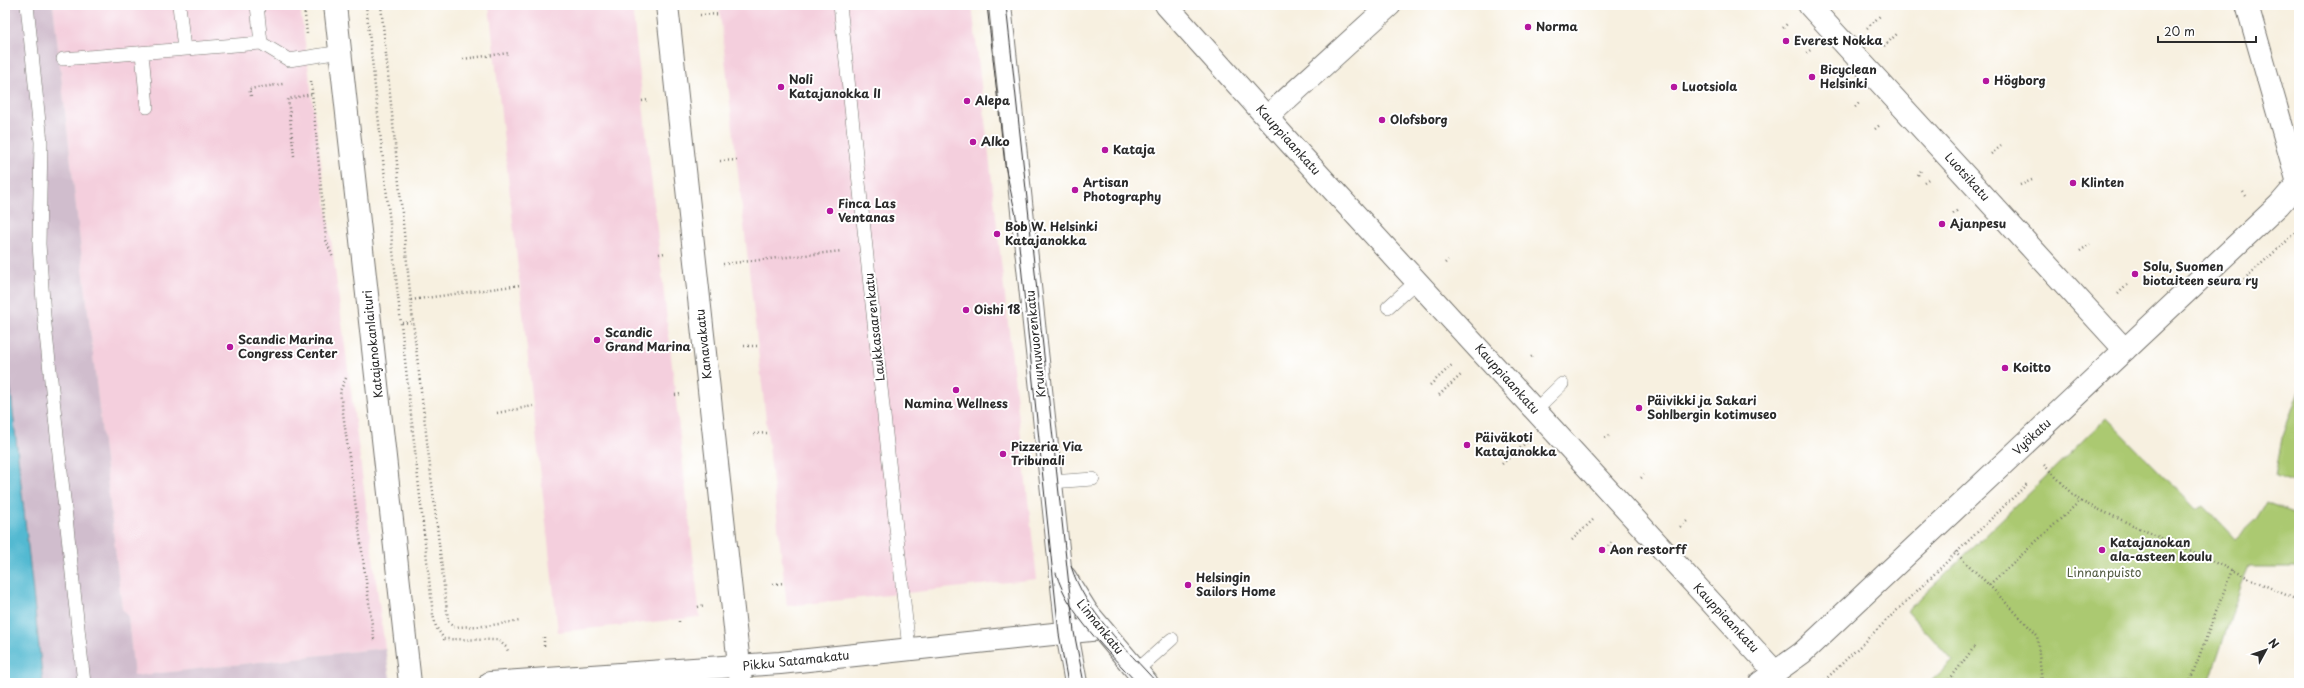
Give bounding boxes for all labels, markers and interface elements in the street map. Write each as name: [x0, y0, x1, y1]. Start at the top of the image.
place label: Norma: [1536, 17, 1578, 35]
scale bar: [2158, 18, 2256, 44]
marker: Norma: [1523, 22, 1533, 32]
text: 20 m: [2164, 22, 2195, 40]
place label: Everest Nokka: [1794, 31, 1883, 49]
marker: Everest Nokka: [1781, 36, 1791, 46]
place label: Bicyclean Helsinki: [1820, 60, 1877, 92]
place label: Noli Katajanokka II: [789, 70, 881, 102]
place label: Högborg: [1994, 71, 2046, 89]
marker: Bicyclean Helsinki: [1807, 72, 1817, 82]
marker: Högborg: [1981, 76, 1991, 86]
place label: Luotsiola: [1682, 77, 1737, 95]
marker: Noli Katajanokka II: [776, 82, 786, 92]
marker: Luotsiola: [1669, 82, 1679, 92]
place label: Alepa: [974, 91, 1011, 109]
marker: Alepa: [962, 96, 972, 106]
street label: Kauppiaankatu: [1252, 100, 1325, 179]
place label: Olofsborg: [1390, 110, 1448, 128]
marker: Olofsborg: [1377, 115, 1387, 125]
place label: Alko: [981, 132, 1010, 150]
marker: Alko: [968, 137, 978, 147]
place label: Kataja: [1113, 140, 1156, 158]
marker: Kataja: [1100, 145, 1110, 155]
street label: Luotsikatu: [1941, 148, 1995, 205]
place label: Artisan Photography: [1082, 173, 1161, 205]
place label: Klinten: [2081, 173, 2124, 191]
marker: Klinten: [2068, 178, 2078, 188]
marker: Artisan Photography: [1070, 185, 1080, 195]
place label: Finca Las Ventanas: [838, 194, 896, 226]
marker: Finca Las Ventanas: [825, 206, 835, 216]
place label: Ajanpesu: [1950, 214, 2006, 232]
place label: Bob W. Helsinki Katajanokka: [1005, 217, 1098, 249]
marker: Ajanpesu: [1937, 219, 1947, 229]
marker: Bob W. Helsinki Katajanokka: [992, 229, 1002, 239]
place label: Solu, Suomen biotaiteen seura ry: [2143, 257, 2258, 289]
marker: Solu, Suomen biotaiteen seura ry: [2130, 269, 2140, 279]
street label: Laukkasaarenkatu: [859, 272, 889, 382]
street label: Katajanokanlaituri: [357, 289, 387, 399]
street label: Kruunuvuorenkatu: [1020, 289, 1050, 399]
place label: Oishi 18: [974, 300, 1021, 318]
marker: Oishi 18: [961, 305, 971, 315]
street label: Kanavakatu: [690, 308, 716, 380]
place label: Scandic Grand Marina: [605, 323, 692, 355]
place label: Scandic Marina Congress Center: [238, 330, 338, 362]
marker: Scandic Grand Marina: [592, 335, 602, 345]
street label: Kauppiaankatu: [1471, 339, 1544, 418]
marker: Scandic Marina Congress Center: [225, 342, 235, 352]
place label: Koitto: [2013, 358, 2051, 376]
marker: Koitto: [2000, 363, 2010, 373]
marker: Namina Wellness: [951, 385, 961, 395]
place label: Päivikki ja Sakari Sohlbergin kotimuseo: [1647, 391, 1777, 423]
place label: Namina Wellness: [904, 394, 1008, 412]
marker: Päivikki ja Sakari Sohlbergin kotimuseo: [1634, 403, 1644, 413]
street label: Vyökatu: [2008, 414, 2055, 459]
place label: Päiväkoti Katajanokka: [1475, 428, 1557, 460]
place label: Pizzeria Via Tribunali: [1011, 437, 1083, 469]
marker: Päiväkoti Katajanokka: [1462, 440, 1472, 450]
marker: Pizzeria Via Tribunali: [998, 449, 1008, 459]
place label: Katajanokan ala-asteen koulu: [2110, 533, 2212, 565]
place label: Aon restorff: [1609, 540, 1688, 558]
marker: Aon restorff: [1597, 545, 1607, 555]
marker: Katajanokan ala-asteen koulu: [2097, 545, 2107, 555]
park label: Linnanpuisto: [2067, 563, 2142, 581]
place label: Helsingin Sailors Home: [1196, 568, 1276, 600]
street label: Kauppiaankatu: [1690, 578, 1764, 656]
marker: Helsingin Sailors Home: [1183, 580, 1193, 590]
street label: Linnankatu: [1073, 595, 1129, 658]
north arrow: [2246, 630, 2286, 670]
text: N: [2265, 634, 2284, 652]
street label: Pikku Satamakatu: [742, 645, 850, 675]

